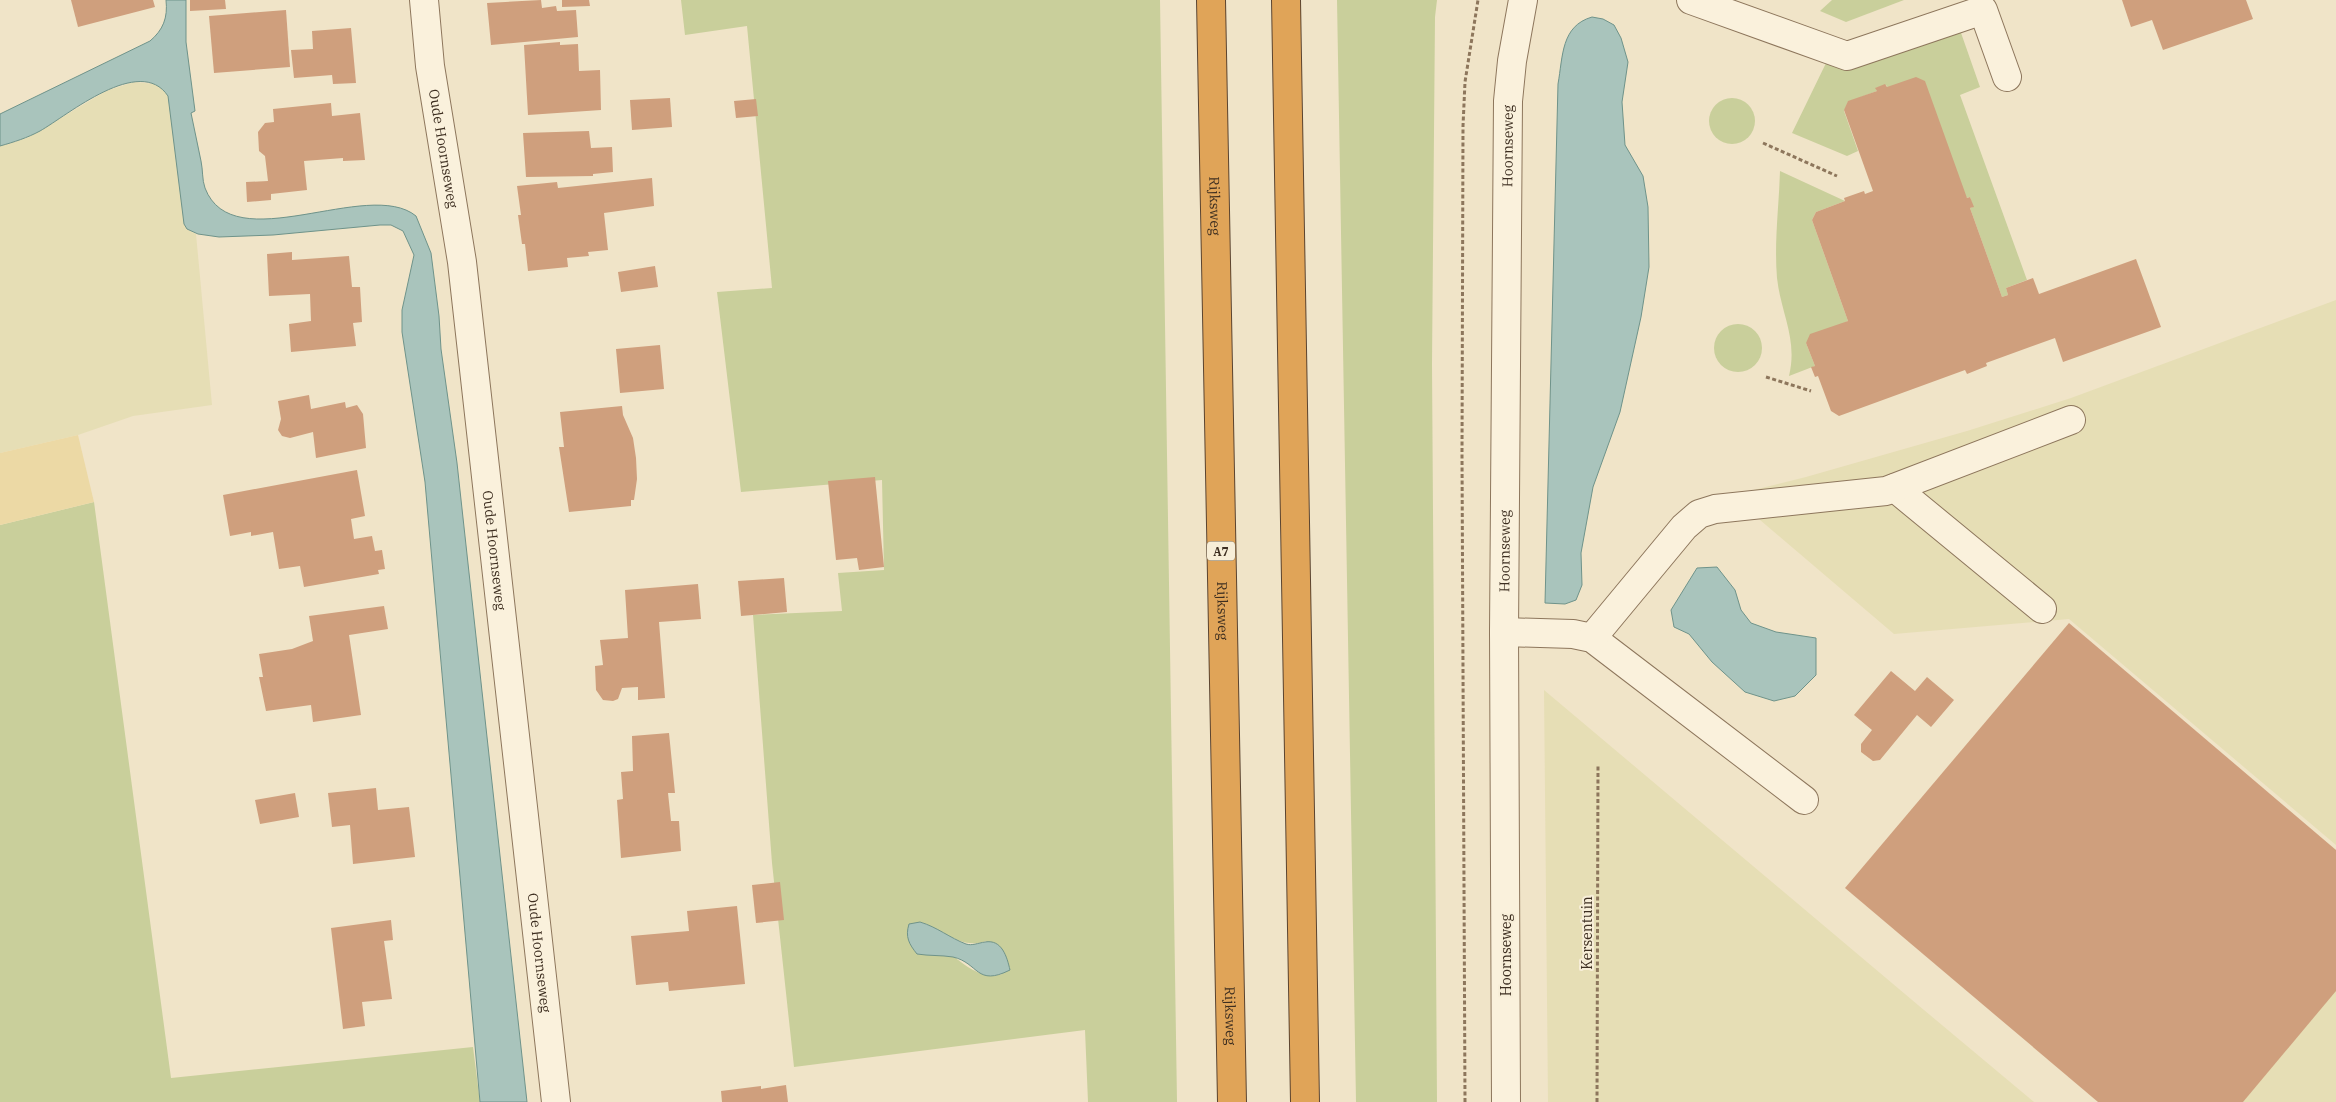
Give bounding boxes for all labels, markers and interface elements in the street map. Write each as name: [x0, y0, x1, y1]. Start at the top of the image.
street label: Oude Hoornseweg: [425, 88, 462, 210]
street label: Hoornseweg: [1498, 104, 1517, 187]
street label: Rijksweg: [1205, 176, 1224, 236]
street label: Oude Hoornseweg: [479, 490, 510, 612]
street label: Hoornseweg: [1495, 509, 1514, 592]
road number: A7: [1207, 542, 1235, 560]
street label: Rijksweg: [1213, 581, 1232, 641]
street label: Oude Hoornseweg: [524, 892, 555, 1014]
street label: Kersentuin: [1578, 896, 1596, 970]
street label: Hoornseweg: [1497, 913, 1515, 996]
street label: Rijksweg: [1221, 986, 1240, 1046]

